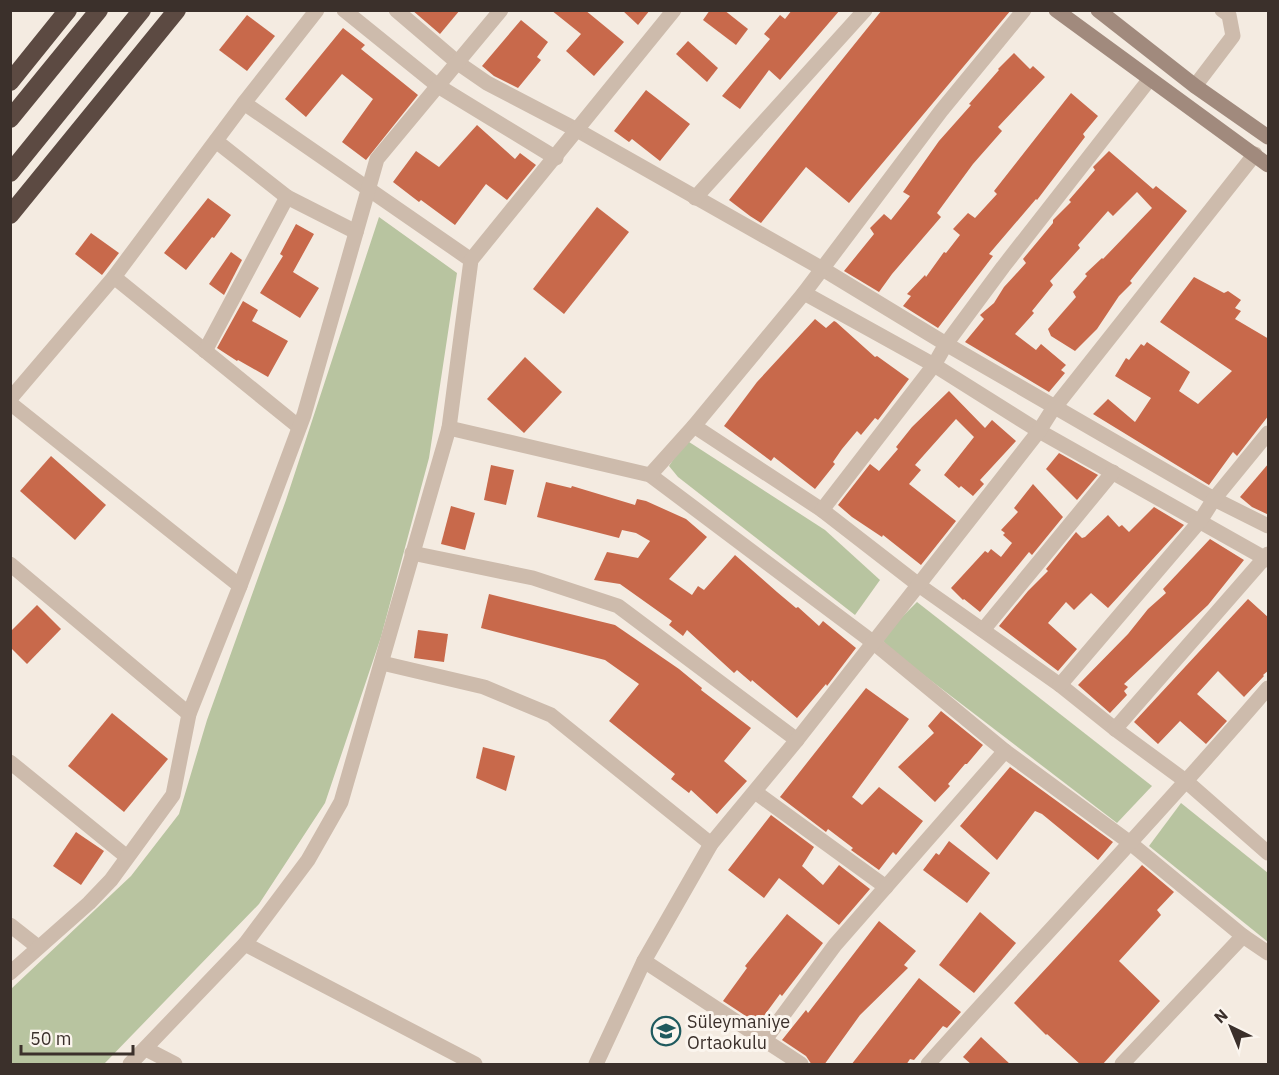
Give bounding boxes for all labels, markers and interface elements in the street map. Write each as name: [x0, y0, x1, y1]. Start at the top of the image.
north arrow: [1201, 997, 1261, 1057]
text: N: [1210, 1005, 1232, 1027]
place label: Süleymaniye Ortaokulu: [687, 1010, 790, 1054]
school or university icon: Süleymaniye Ortaokulu: [650, 1015, 682, 1047]
scale bar: [21, 1018, 134, 1056]
text: 50 m: [30, 1027, 72, 1050]

